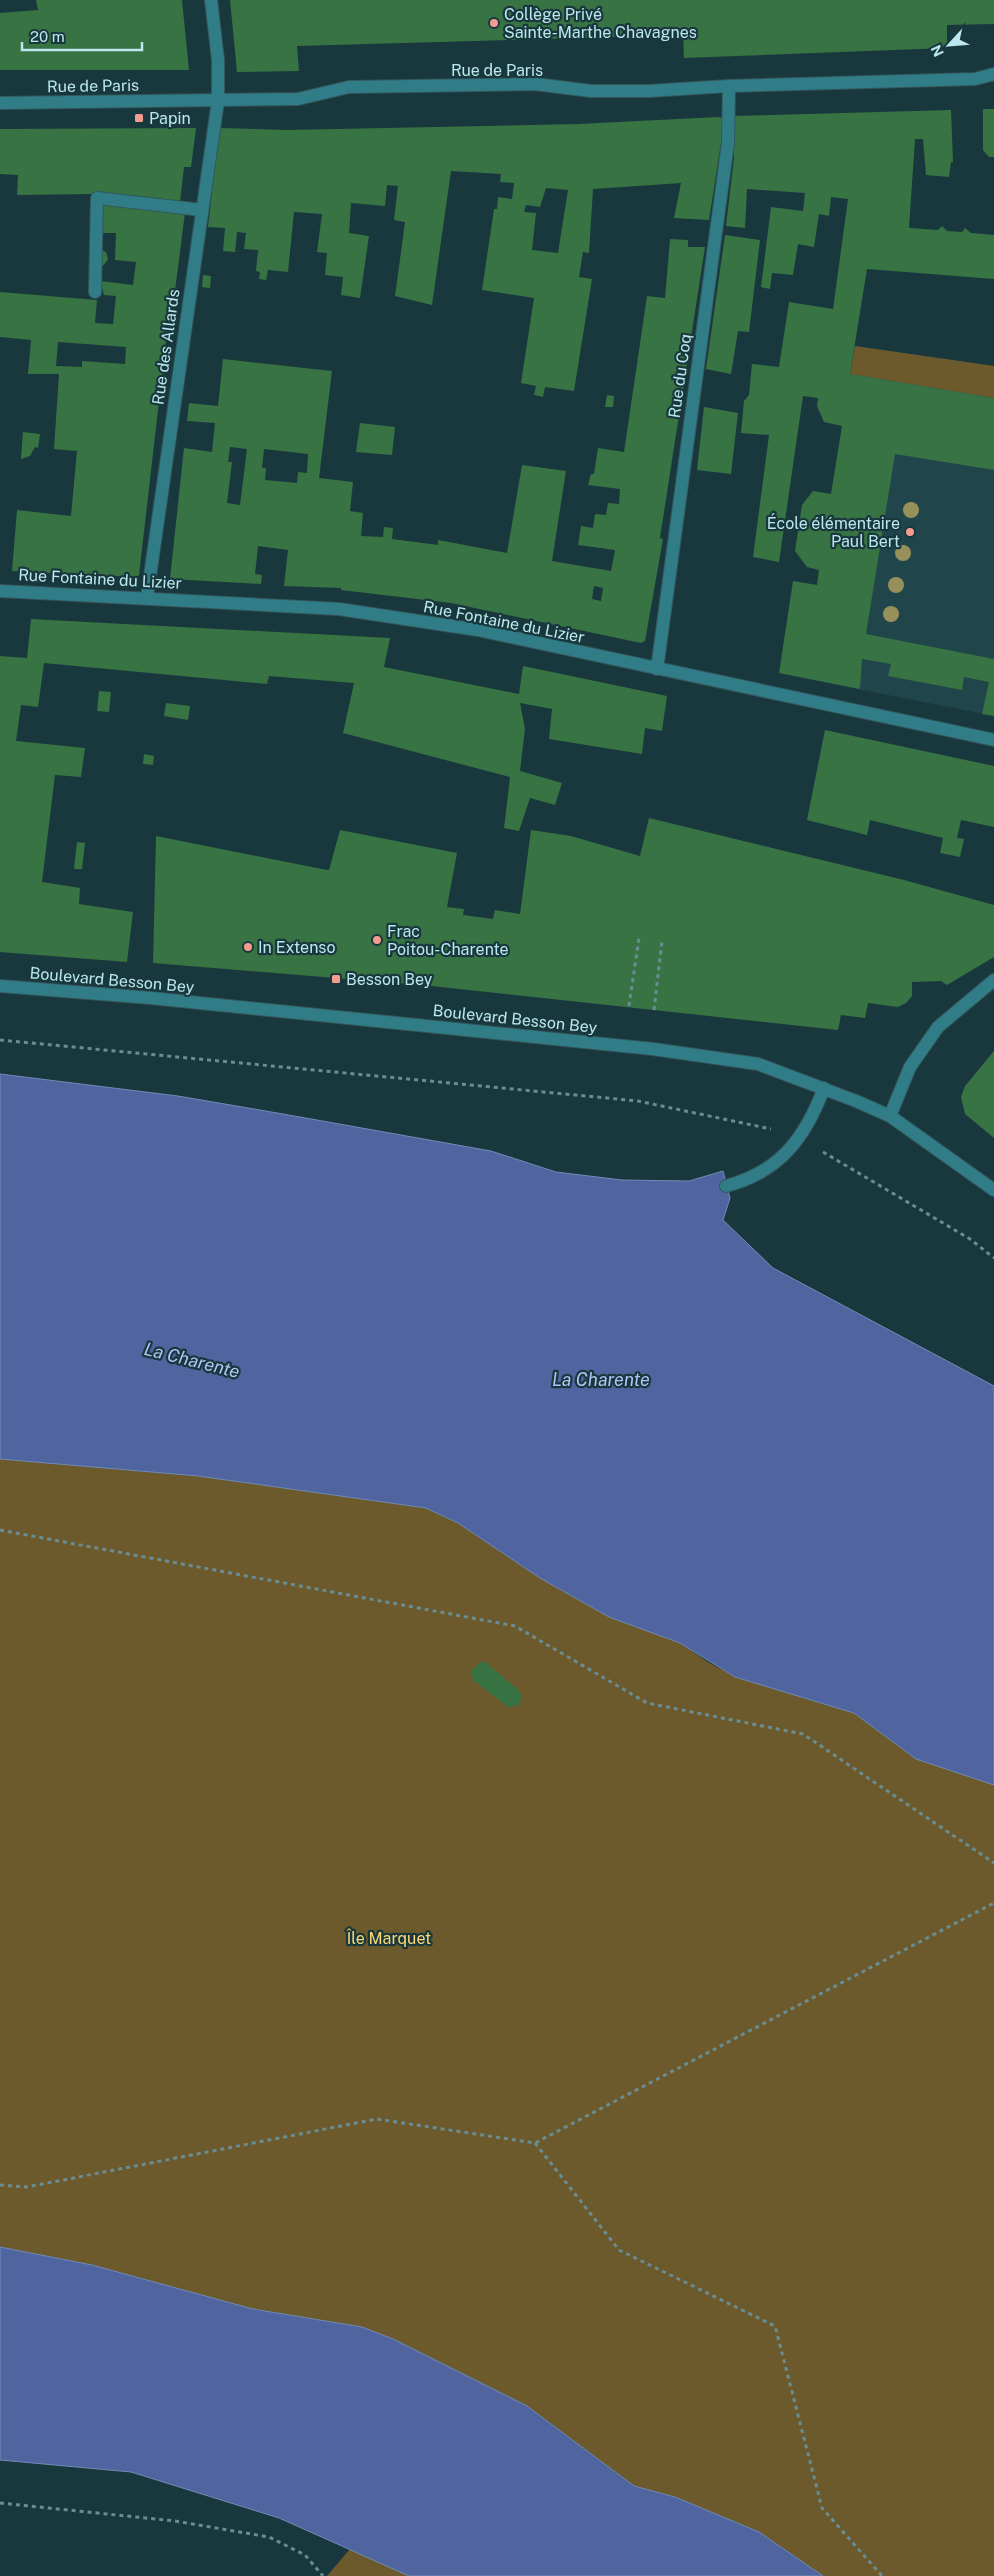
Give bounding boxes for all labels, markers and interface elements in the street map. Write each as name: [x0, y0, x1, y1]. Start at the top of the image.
place label: Collège Privé Sainte-Marthe Chavagnes: [504, 5, 697, 42]
marker: Collège Privé Sainte-Marthe Chavagnes: [488, 17, 500, 29]
scale bar: [22, 20, 142, 52]
north arrow: [924, 20, 974, 70]
text: 20 m: [30, 28, 65, 45]
text: N: [928, 42, 947, 59]
street label: Rue de Paris: [451, 61, 543, 80]
street label: Rue de Paris: [47, 76, 139, 96]
place label: Papin: [149, 109, 191, 128]
marker: Papin: [133, 112, 145, 124]
street label: Rue des Allards: [148, 288, 184, 406]
street label: Rue du Coq: [665, 333, 695, 419]
place label: École élémentaire Paul Bert: [767, 513, 900, 551]
marker: École élémentaire Paul Bert: [904, 526, 916, 538]
street label: Rue Fontaine du Lizier: [18, 565, 182, 593]
street label: Rue Fontaine du Lizier: [422, 597, 586, 647]
place label: Frac Poitou-Charente: [387, 922, 509, 959]
marker: Frac Poitou-Charente: [371, 934, 383, 946]
place label: In Extenso: [258, 938, 335, 957]
marker: In Extenso: [242, 941, 254, 953]
street label: Boulevard Besson Bey: [29, 963, 196, 997]
place label: Besson Bey: [346, 970, 433, 989]
marker: Besson Bey: [330, 973, 342, 985]
street label: Boulevard Besson Bey: [432, 1001, 599, 1037]
water label: La Charente: [142, 1338, 242, 1382]
water label: La Charente: [552, 1369, 650, 1390]
park label: Île Marquet: [346, 1928, 431, 1948]

